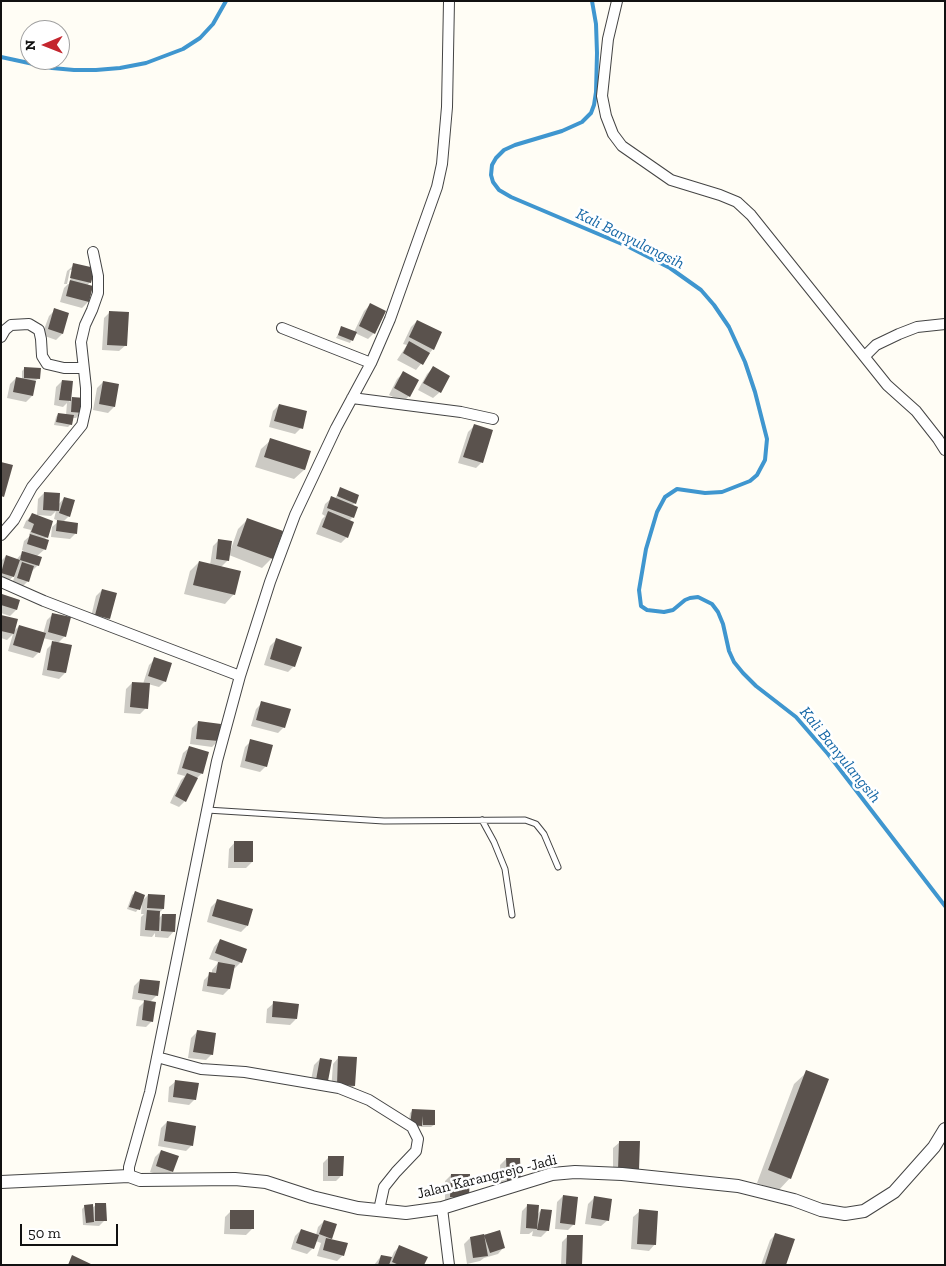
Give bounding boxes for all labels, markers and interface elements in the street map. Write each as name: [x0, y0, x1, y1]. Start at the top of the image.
north arrow: [20, 20, 70, 70]
text: N: [22, 40, 39, 51]
water label: Kali Banyulangsih: [573, 205, 687, 273]
water label: Kali Banyulangsih: [795, 703, 885, 807]
street label: Jalan Karangrejo -Jadi: [415, 1151, 559, 1203]
scale bar: [22, 1214, 120, 1246]
text: 50 m: [28, 1224, 61, 1242]

